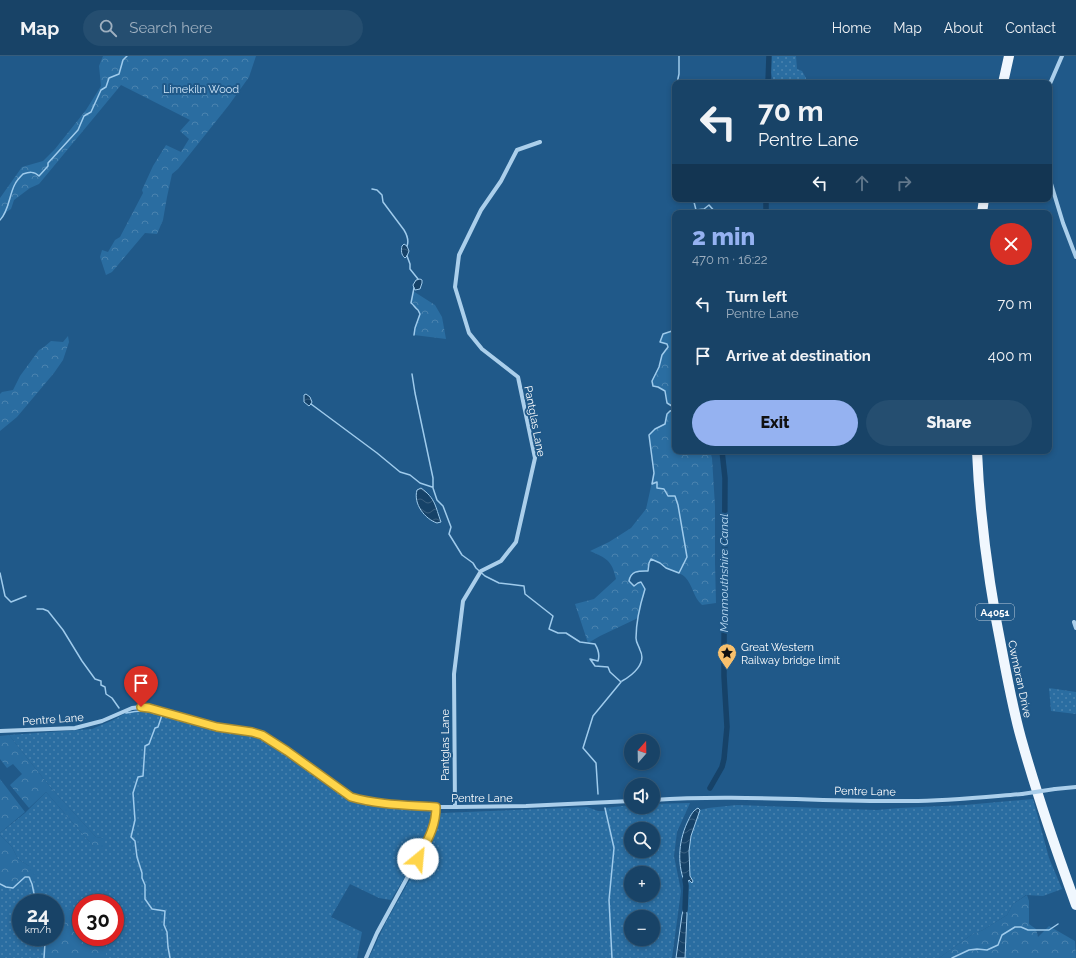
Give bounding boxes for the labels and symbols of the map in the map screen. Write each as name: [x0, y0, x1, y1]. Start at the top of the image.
park label: Limekiln Wood: [163, 83, 239, 96]
street label: Pantglas Lane: [521, 385, 548, 458]
water label: Monmouthshire Canal: [717, 514, 731, 632]
road number: A4051: [976, 604, 1014, 620]
street label: Cwmbran Drive: [1005, 639, 1034, 719]
place label: Great Western Railway bridge limit: [741, 641, 840, 667]
place icon: Great Western Railway bridge limit: [716, 642, 738, 670]
pin: [124, 666, 158, 707]
street label: Pantglas Lane: [439, 709, 452, 781]
street label: Pentre Lane: [22, 711, 85, 728]
north arrow: [624, 734, 660, 770]
street label: Pentre Lane: [834, 784, 896, 799]
street label: Pentre Lane: [451, 792, 513, 805]
position arrow: [397, 838, 439, 880]
speed limit sign: 30: [72, 894, 124, 946]

